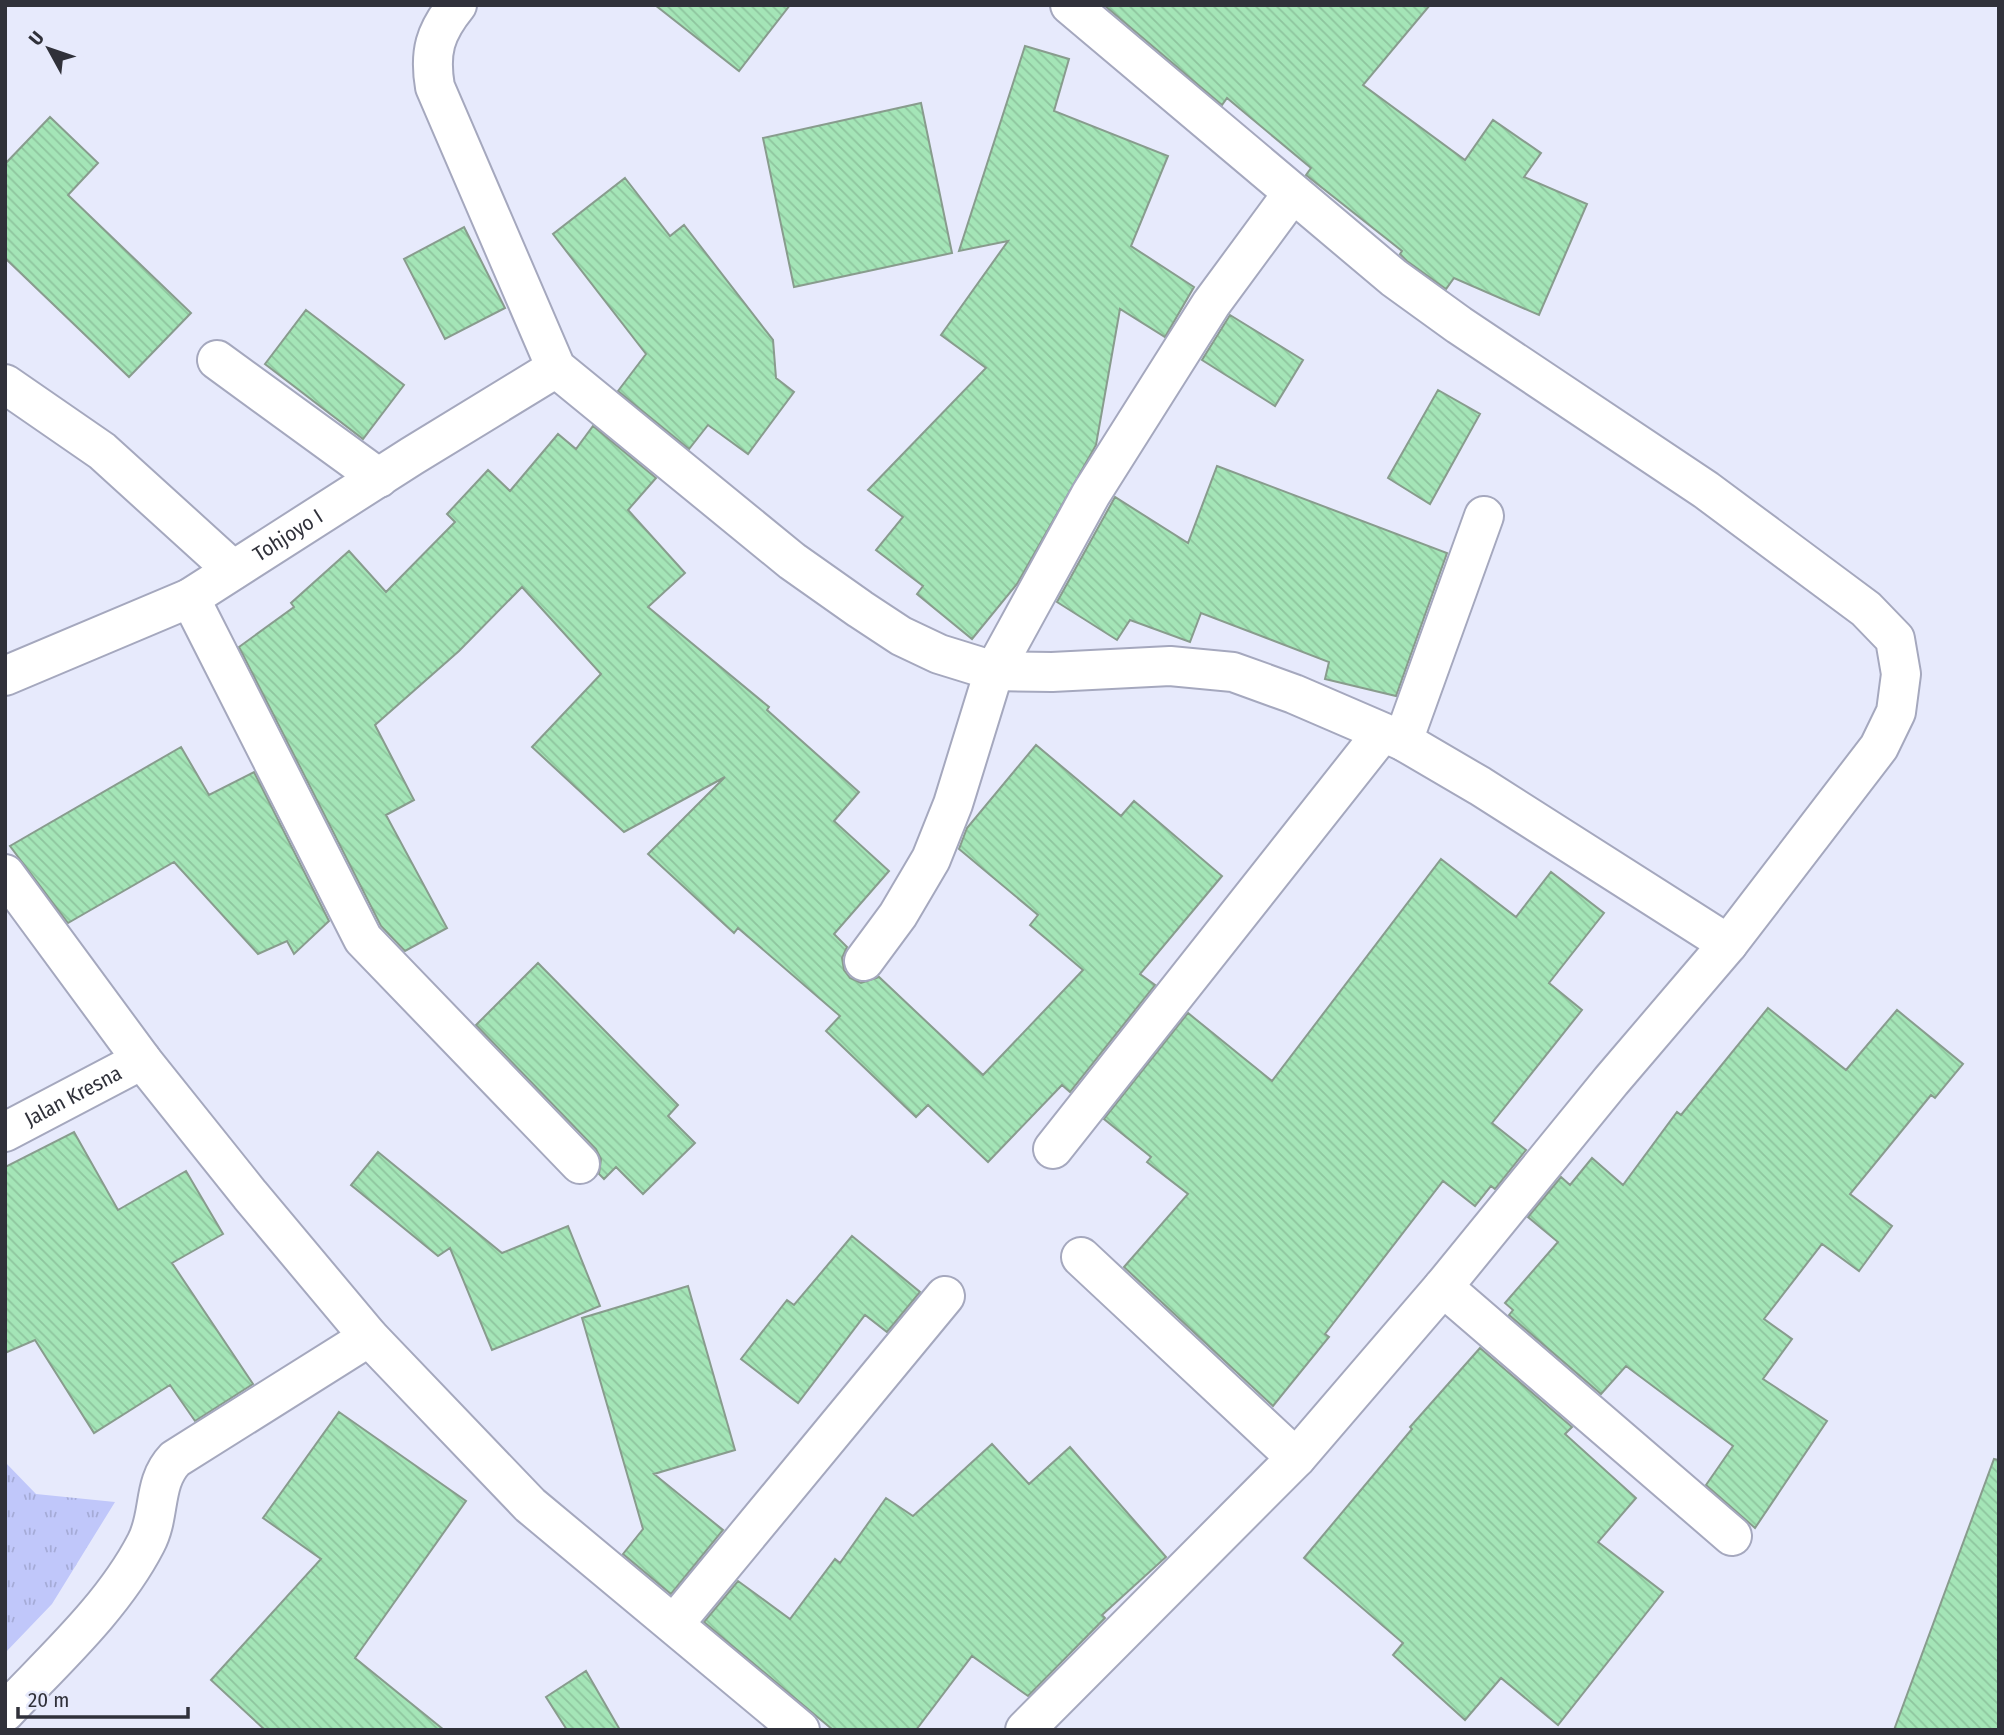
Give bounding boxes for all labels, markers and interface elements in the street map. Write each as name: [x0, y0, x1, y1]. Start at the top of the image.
north arrow: [14, 14, 84, 84]
text: U: [24, 27, 49, 50]
street label: Tohjoyo I: [248, 503, 328, 567]
street label: Jalan Kresna: [20, 1060, 126, 1132]
scale bar: [18, 1676, 187, 1720]
text: 20 m: [28, 1687, 69, 1713]

